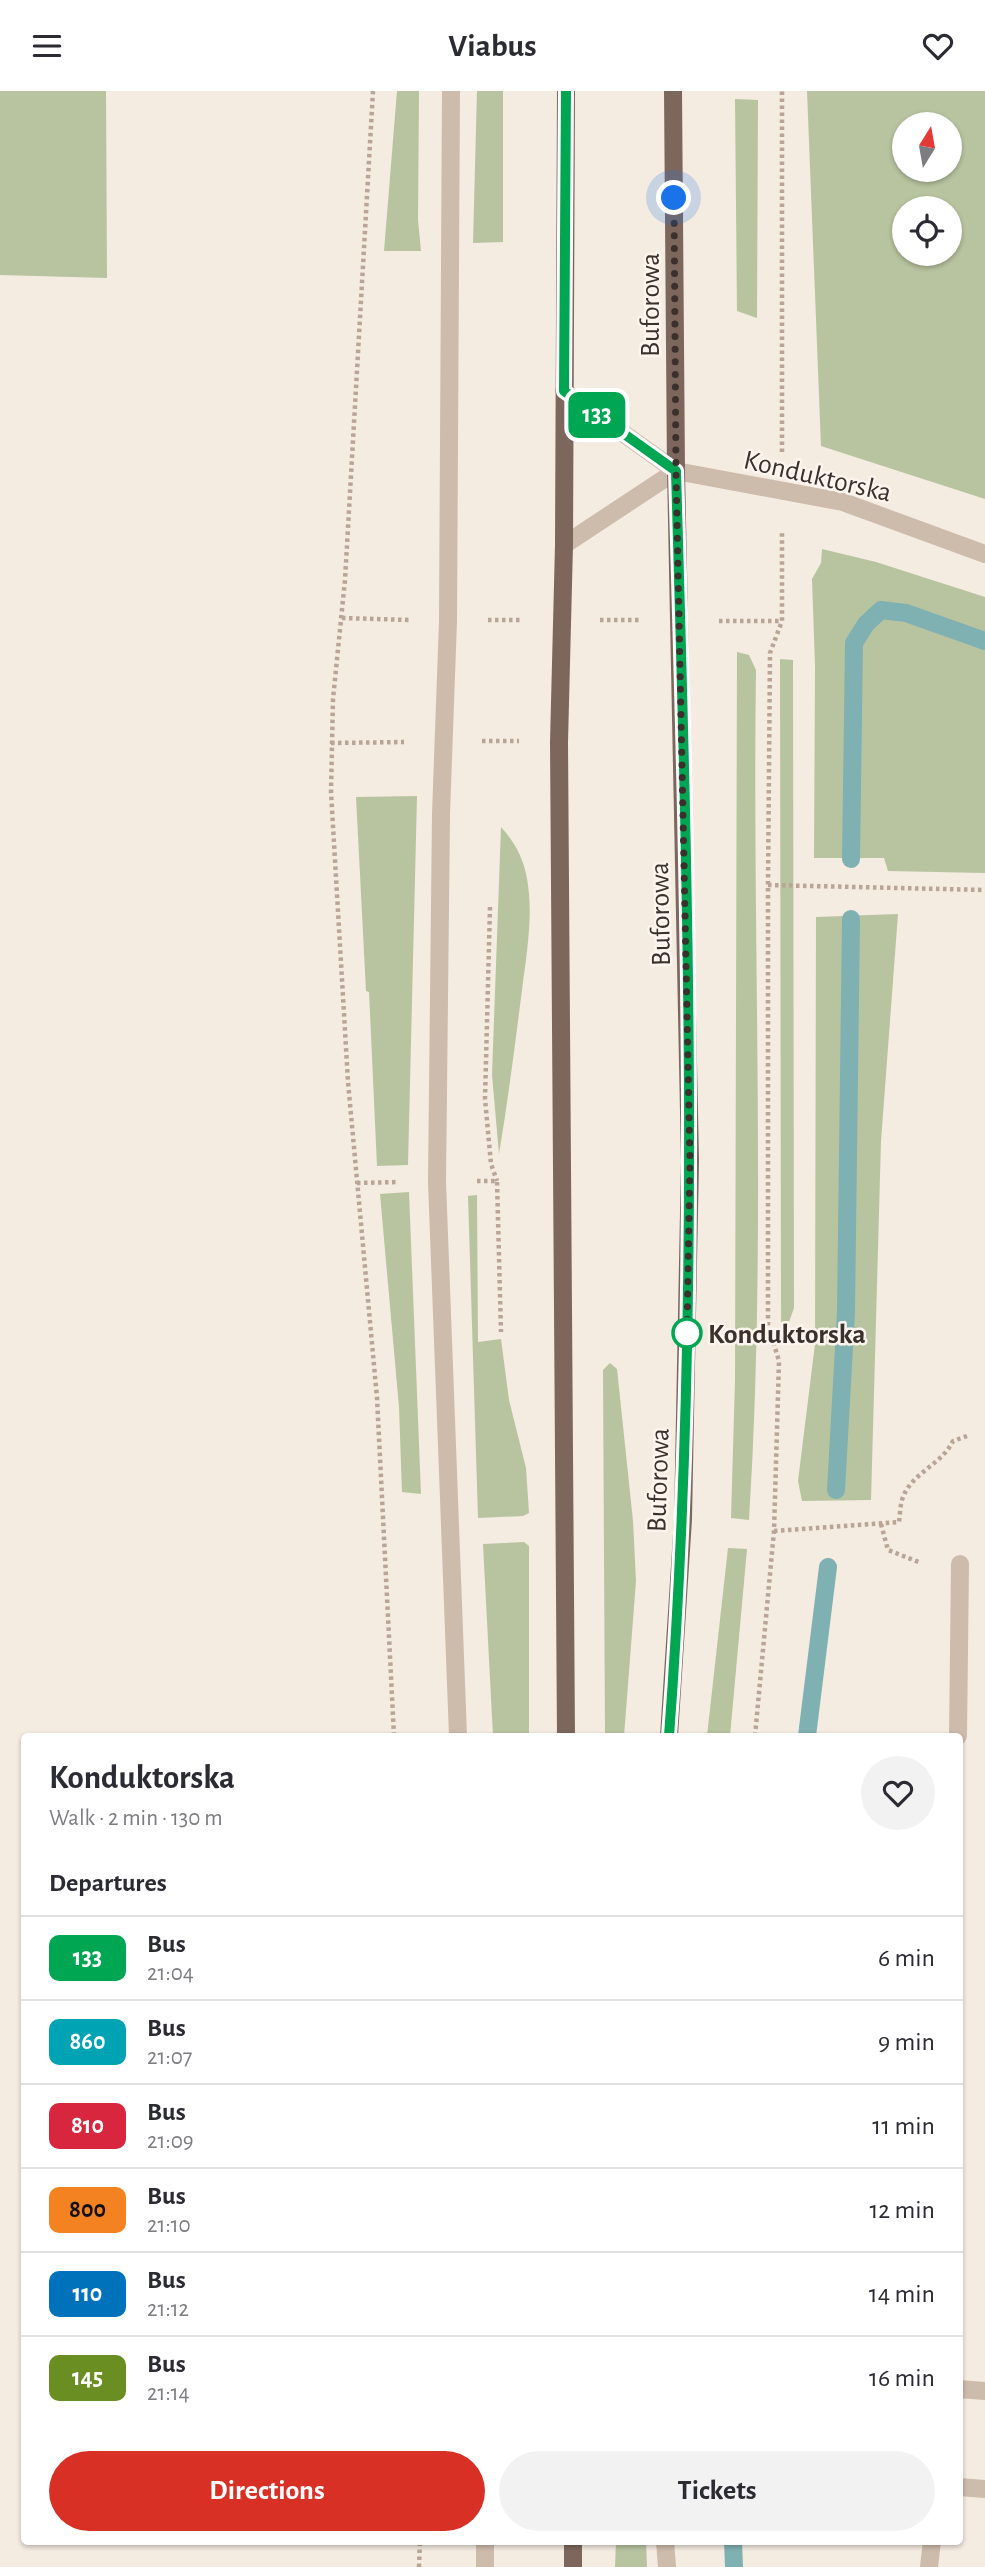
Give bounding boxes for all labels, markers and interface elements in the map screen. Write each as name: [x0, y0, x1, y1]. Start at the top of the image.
icon: menu: [28, 27, 66, 65]
icon: heart: [919, 27, 957, 65]
text: Viabus: [448, 30, 537, 62]
north arrow: [892, 112, 962, 182]
map controls: [892, 112, 962, 266]
your location: [656, 180, 691, 215]
button: locate: [892, 196, 962, 266]
street label: Buforowa: [637, 253, 665, 357]
line badge: 133: [557, 392, 637, 438]
text: 133: [582, 403, 612, 427]
street label: Konduktorska: [741, 446, 894, 508]
street label: Buforowa: [646, 862, 676, 966]
marker: Konduktorska: [672, 1318, 702, 1348]
place label: Konduktorska: [708, 1321, 866, 1349]
street label: Buforowa: [643, 1427, 675, 1533]
button: heart: [861, 1756, 935, 1830]
text: Konduktorska: [49, 1762, 235, 1795]
text: Walk · 2 min · 130 m: [49, 1807, 223, 1830]
text: Departures: [49, 1870, 167, 1896]
text: Bus: [147, 1931, 186, 1957]
text: 6 min: [878, 1945, 935, 1971]
text: 133: [73, 1946, 102, 1970]
text: 21:04: [147, 1962, 194, 1985]
text: Bus: [147, 2015, 186, 2041]
text: 9 min: [878, 2029, 935, 2055]
text: 860: [70, 2030, 105, 2054]
text: 21:07: [147, 2046, 192, 2069]
text: Bus: [147, 2099, 186, 2125]
text: 11 min: [872, 2113, 935, 2139]
text: 810: [71, 2114, 104, 2138]
text: 21:09: [147, 2130, 194, 2153]
text: Bus: [147, 2183, 186, 2209]
text: 12 min: [869, 2197, 935, 2223]
text: 800: [69, 2198, 106, 2222]
text: 21:10: [147, 2214, 191, 2237]
text: Bus: [147, 2267, 186, 2293]
text: 14 min: [869, 2281, 935, 2307]
text: 110: [73, 2282, 102, 2306]
text: 21:12: [147, 2298, 189, 2321]
text: Bus: [147, 2351, 186, 2377]
text: 16 min: [869, 2365, 935, 2391]
text: 145: [72, 2366, 103, 2390]
text: 21:14: [147, 2382, 190, 2405]
button: Directions: [49, 2451, 485, 2531]
button: Tickets: [499, 2451, 935, 2531]

